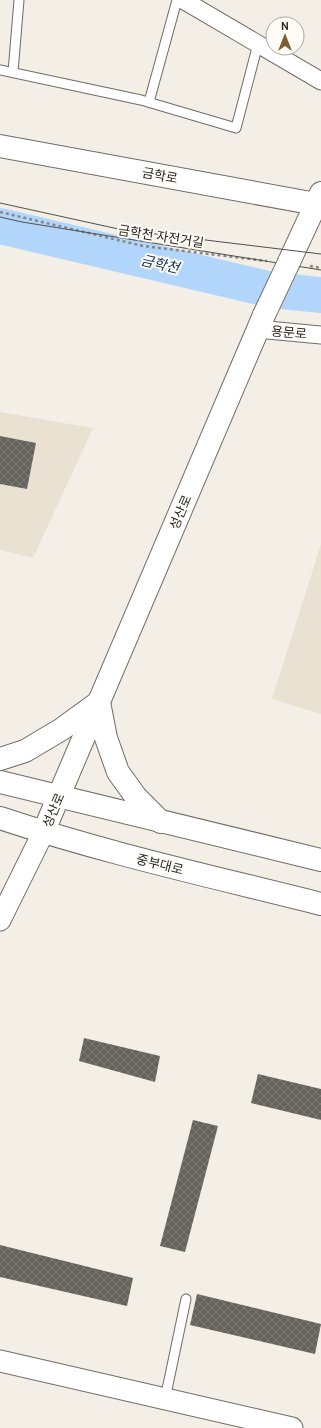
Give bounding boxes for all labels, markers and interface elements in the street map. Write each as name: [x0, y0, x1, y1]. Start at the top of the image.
north arrow: [265, 16, 305, 56]
text: N: [281, 19, 289, 33]
street label: 금학로: [141, 164, 179, 186]
street label: 금학천 자전거길: [117, 221, 205, 251]
water label: 금학천: [139, 251, 182, 277]
street label: 용문로: [270, 322, 308, 342]
street label: 성산로: [166, 492, 194, 532]
street label: 성산로: [39, 790, 67, 830]
street label: 중부대로: [135, 850, 185, 878]

